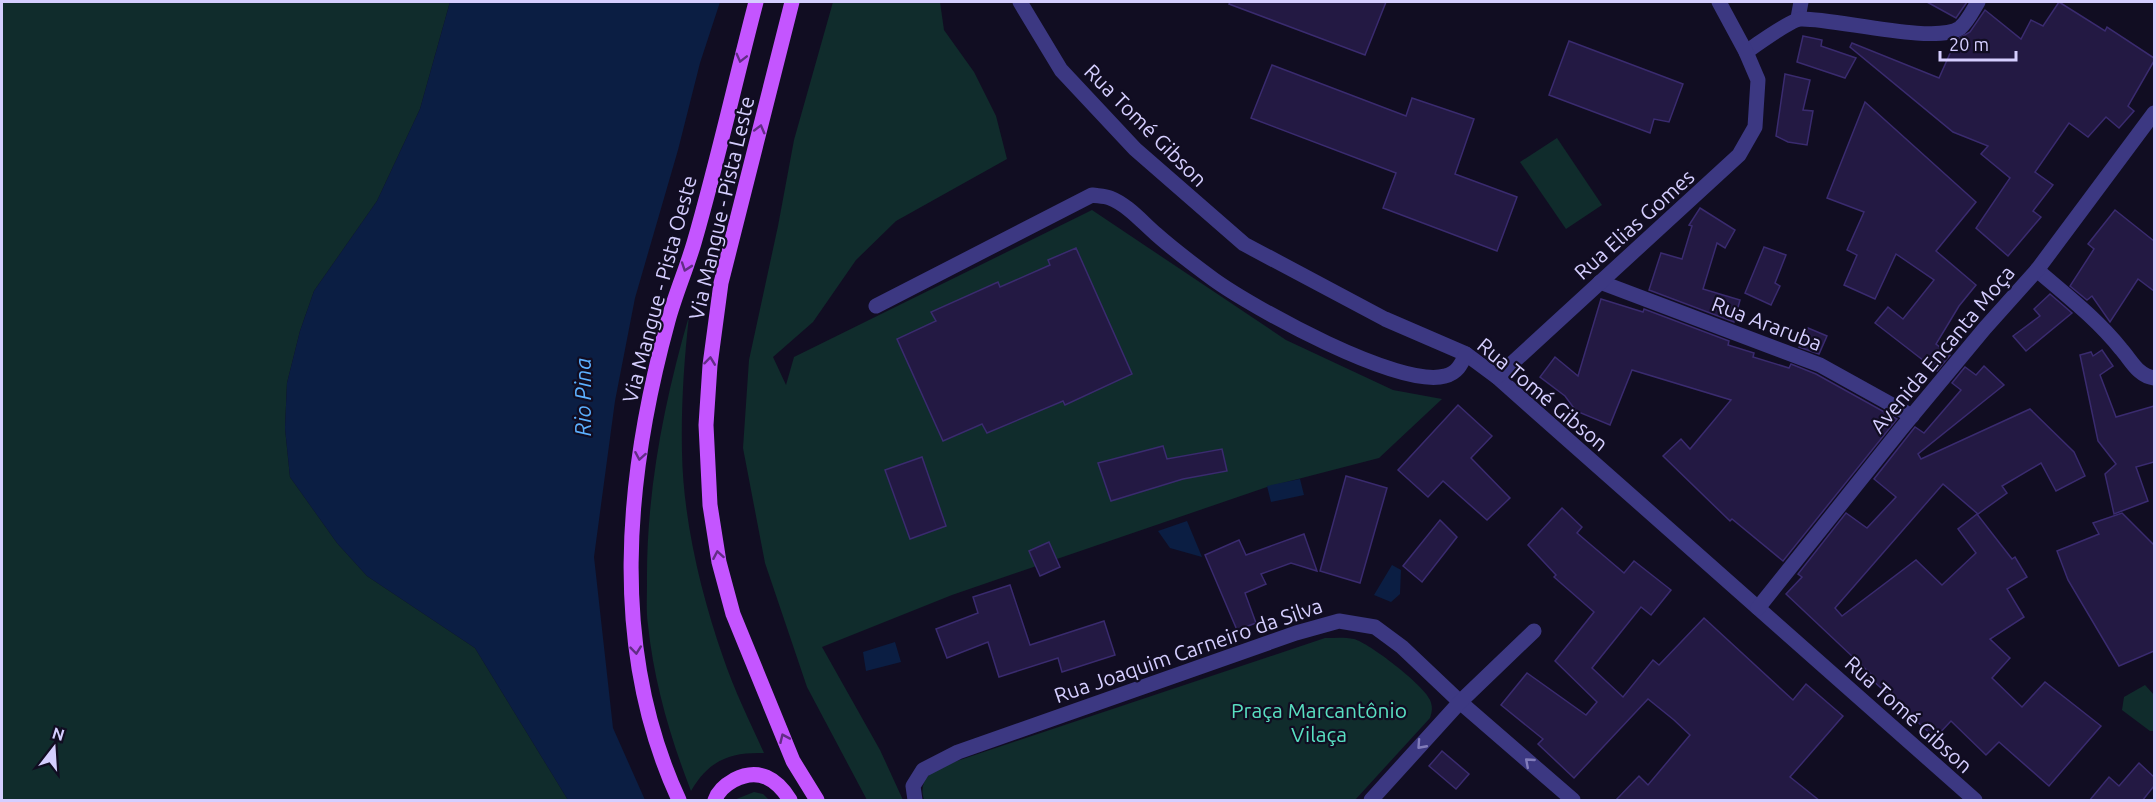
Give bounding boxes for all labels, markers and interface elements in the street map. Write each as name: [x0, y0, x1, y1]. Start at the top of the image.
scale bar: [1940, 24, 2016, 62]
text: 20 m: [1949, 34, 1989, 54]
one-way arrow: [736, 53, 749, 63]
street label: Rua Tomé Gibson: [1080, 59, 1212, 191]
street label: Via Mangue - Pista Leste: [684, 94, 758, 322]
one-way arrow: [752, 125, 765, 135]
street label: Rua Elias Gomes: [1569, 164, 1699, 284]
street label: Via Mangue - Pista Oeste: [617, 173, 701, 405]
street label: Avenida Encanta Moça: [1865, 260, 2019, 438]
one-way arrow: [681, 261, 693, 272]
street label: Rua Araruba: [1709, 291, 1825, 355]
street label: Rua Tomé Gibson: [1473, 332, 1613, 456]
one-way arrow: [704, 356, 716, 365]
water label: Rio Pina: [570, 358, 595, 436]
one-way arrow: [634, 451, 646, 461]
one-way arrow: [712, 550, 725, 560]
street label: Rua Joaquim Carneiro da Silva: [1051, 593, 1325, 707]
one-way arrow: [629, 646, 642, 655]
street label: Rua Tomé Gibson: [1840, 651, 1978, 777]
park label: Praça Marcantônio Vilaça: [1231, 698, 1407, 746]
north arrow: [24, 718, 84, 778]
text: N: [50, 723, 67, 744]
one-way arrow: [779, 733, 791, 744]
one-way arrow: [1417, 739, 1428, 749]
one-way arrow: [1525, 758, 1536, 769]

